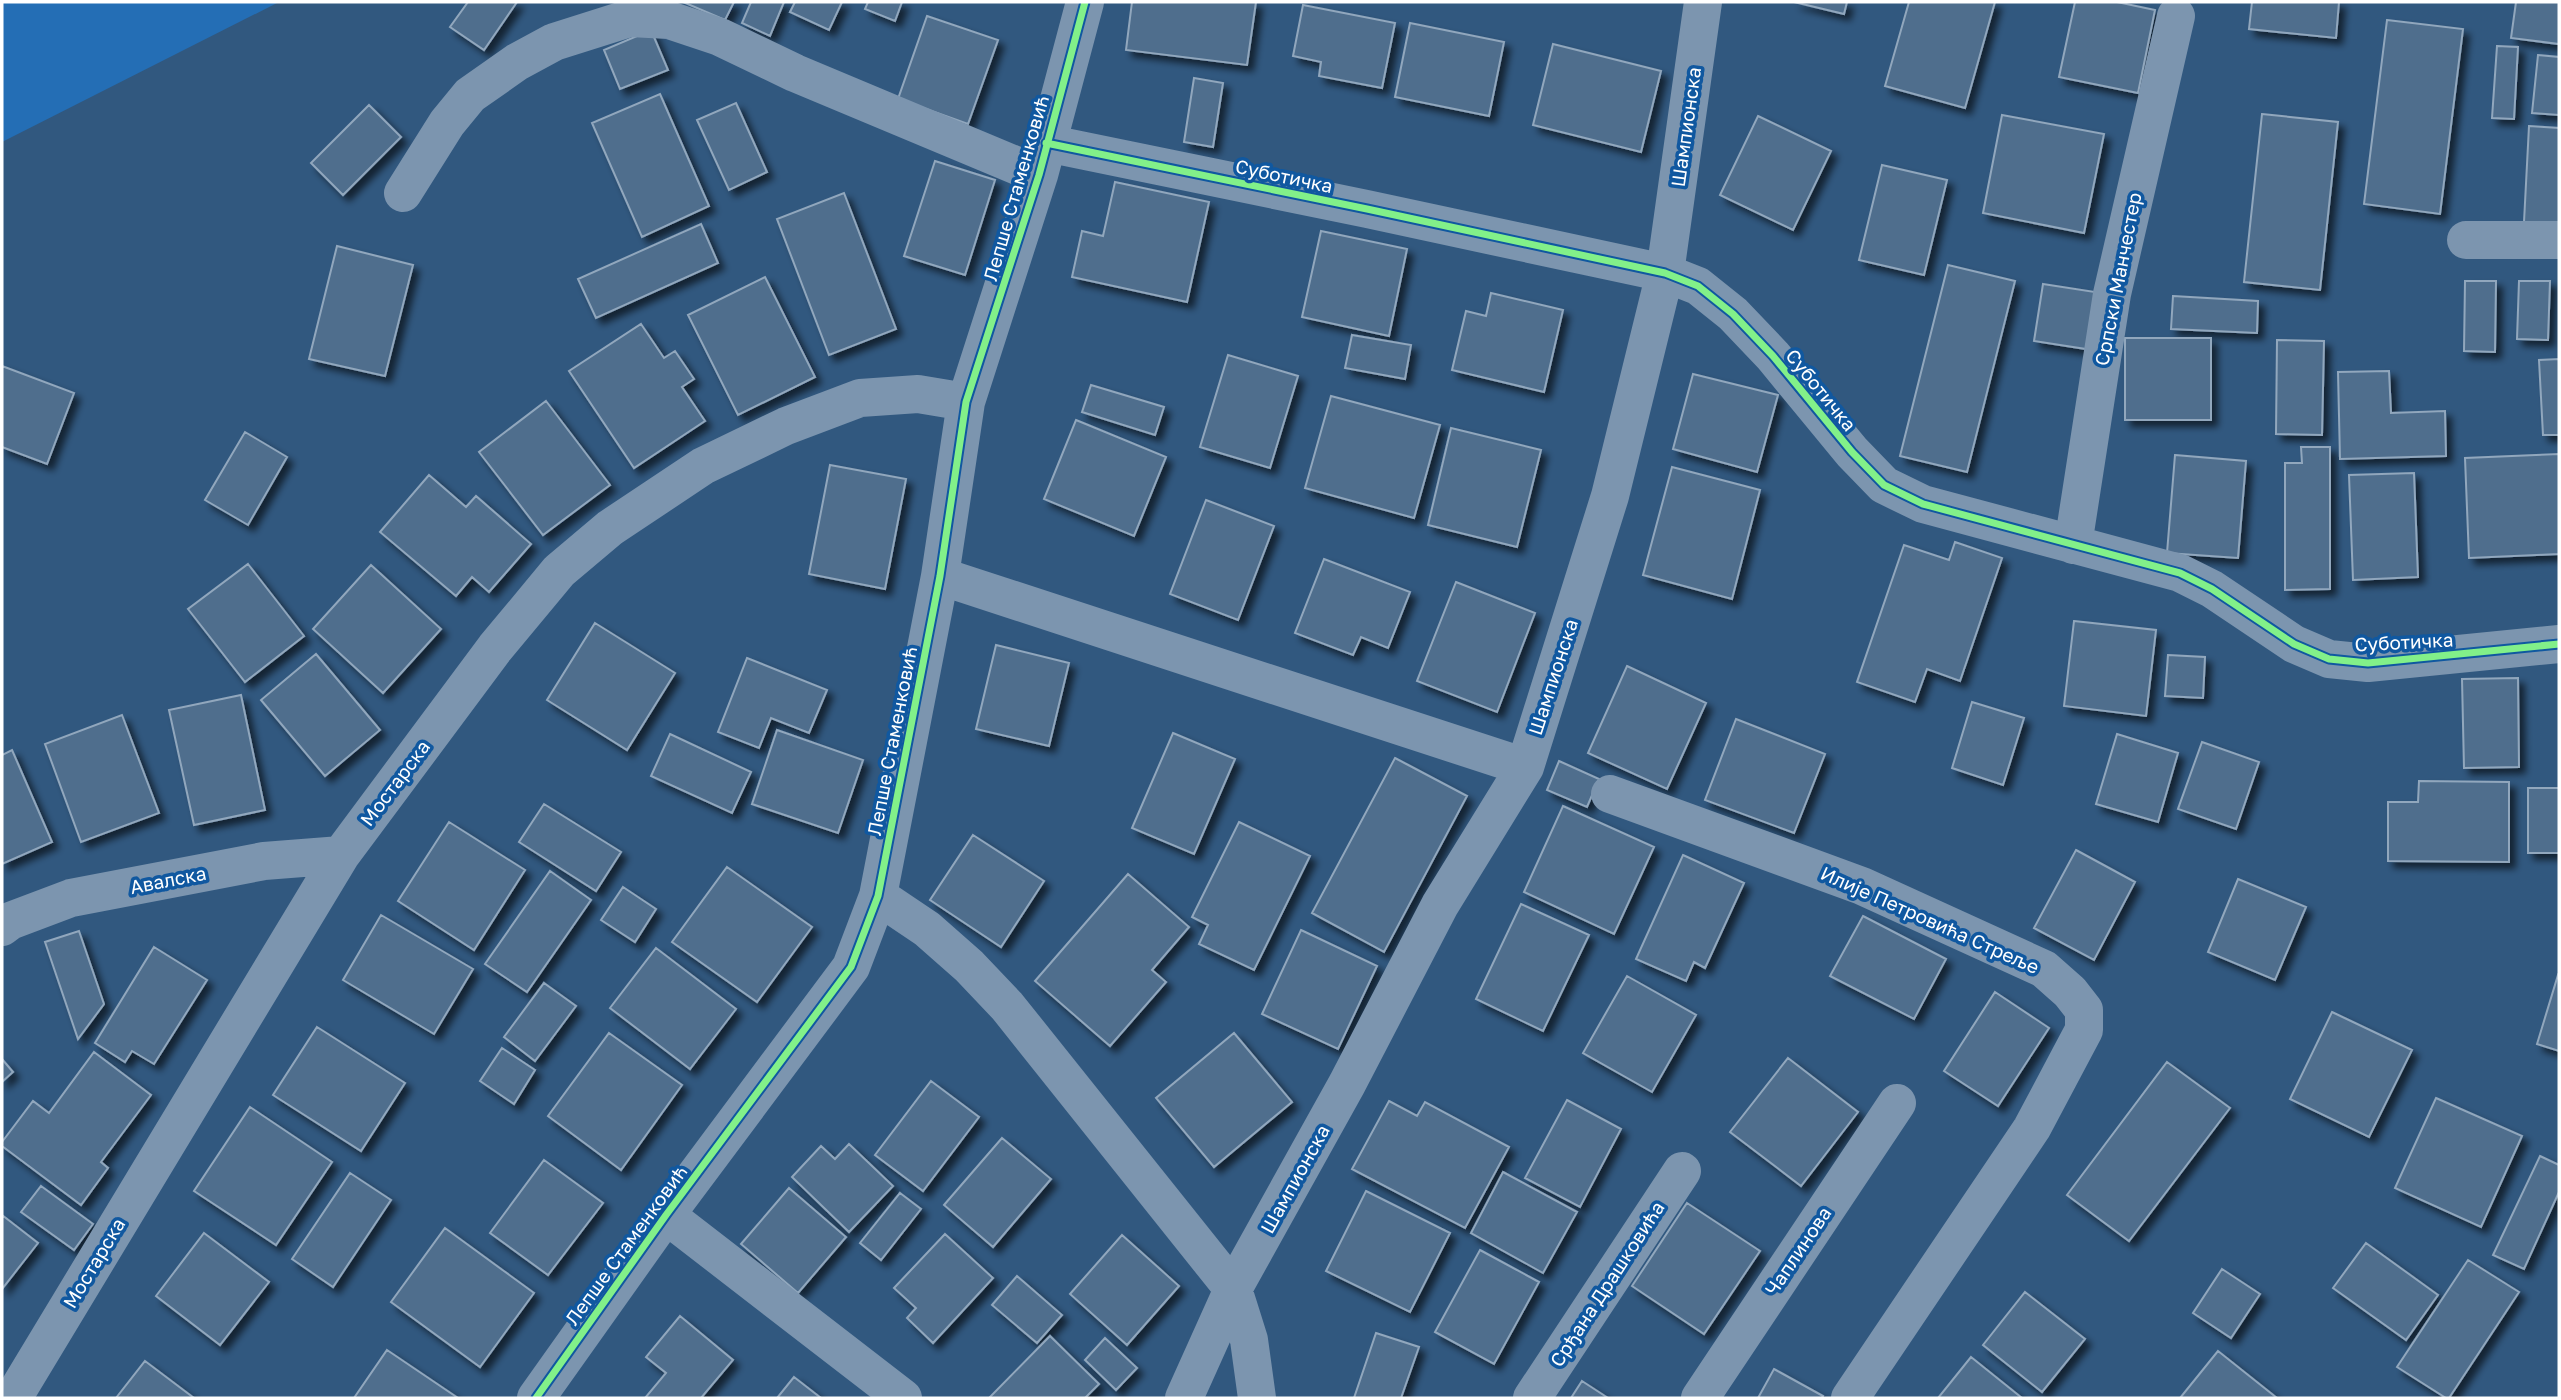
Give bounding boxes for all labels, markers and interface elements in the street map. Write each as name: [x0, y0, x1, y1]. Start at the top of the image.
street label: Шампионска: [1666, 66, 1705, 188]
street label: Лепше Стаменковић: [978, 92, 1053, 283]
street label: Суботичка: [1233, 154, 1335, 197]
street label: Српски Манчестер: [2089, 190, 2146, 368]
street label: Суботичка: [1781, 344, 1861, 435]
street label: Шампионска: [1523, 616, 1582, 738]
street label: Суботичка: [2354, 627, 2454, 656]
street label: Лепше Стаменковић: [862, 644, 921, 837]
street label: Мостарска: [355, 735, 434, 830]
street label: Авалска: [128, 861, 208, 898]
street label: Илије Петровића Стреље: [1817, 861, 2043, 978]
street label: Шампионска: [1255, 1120, 1334, 1237]
street label: Лепше Стаменковић: [560, 1160, 691, 1329]
street label: Срђана Драшковића: [1544, 1197, 1669, 1371]
street label: Чаплинова: [1760, 1202, 1836, 1299]
street label: Мостарска: [58, 1213, 130, 1312]

